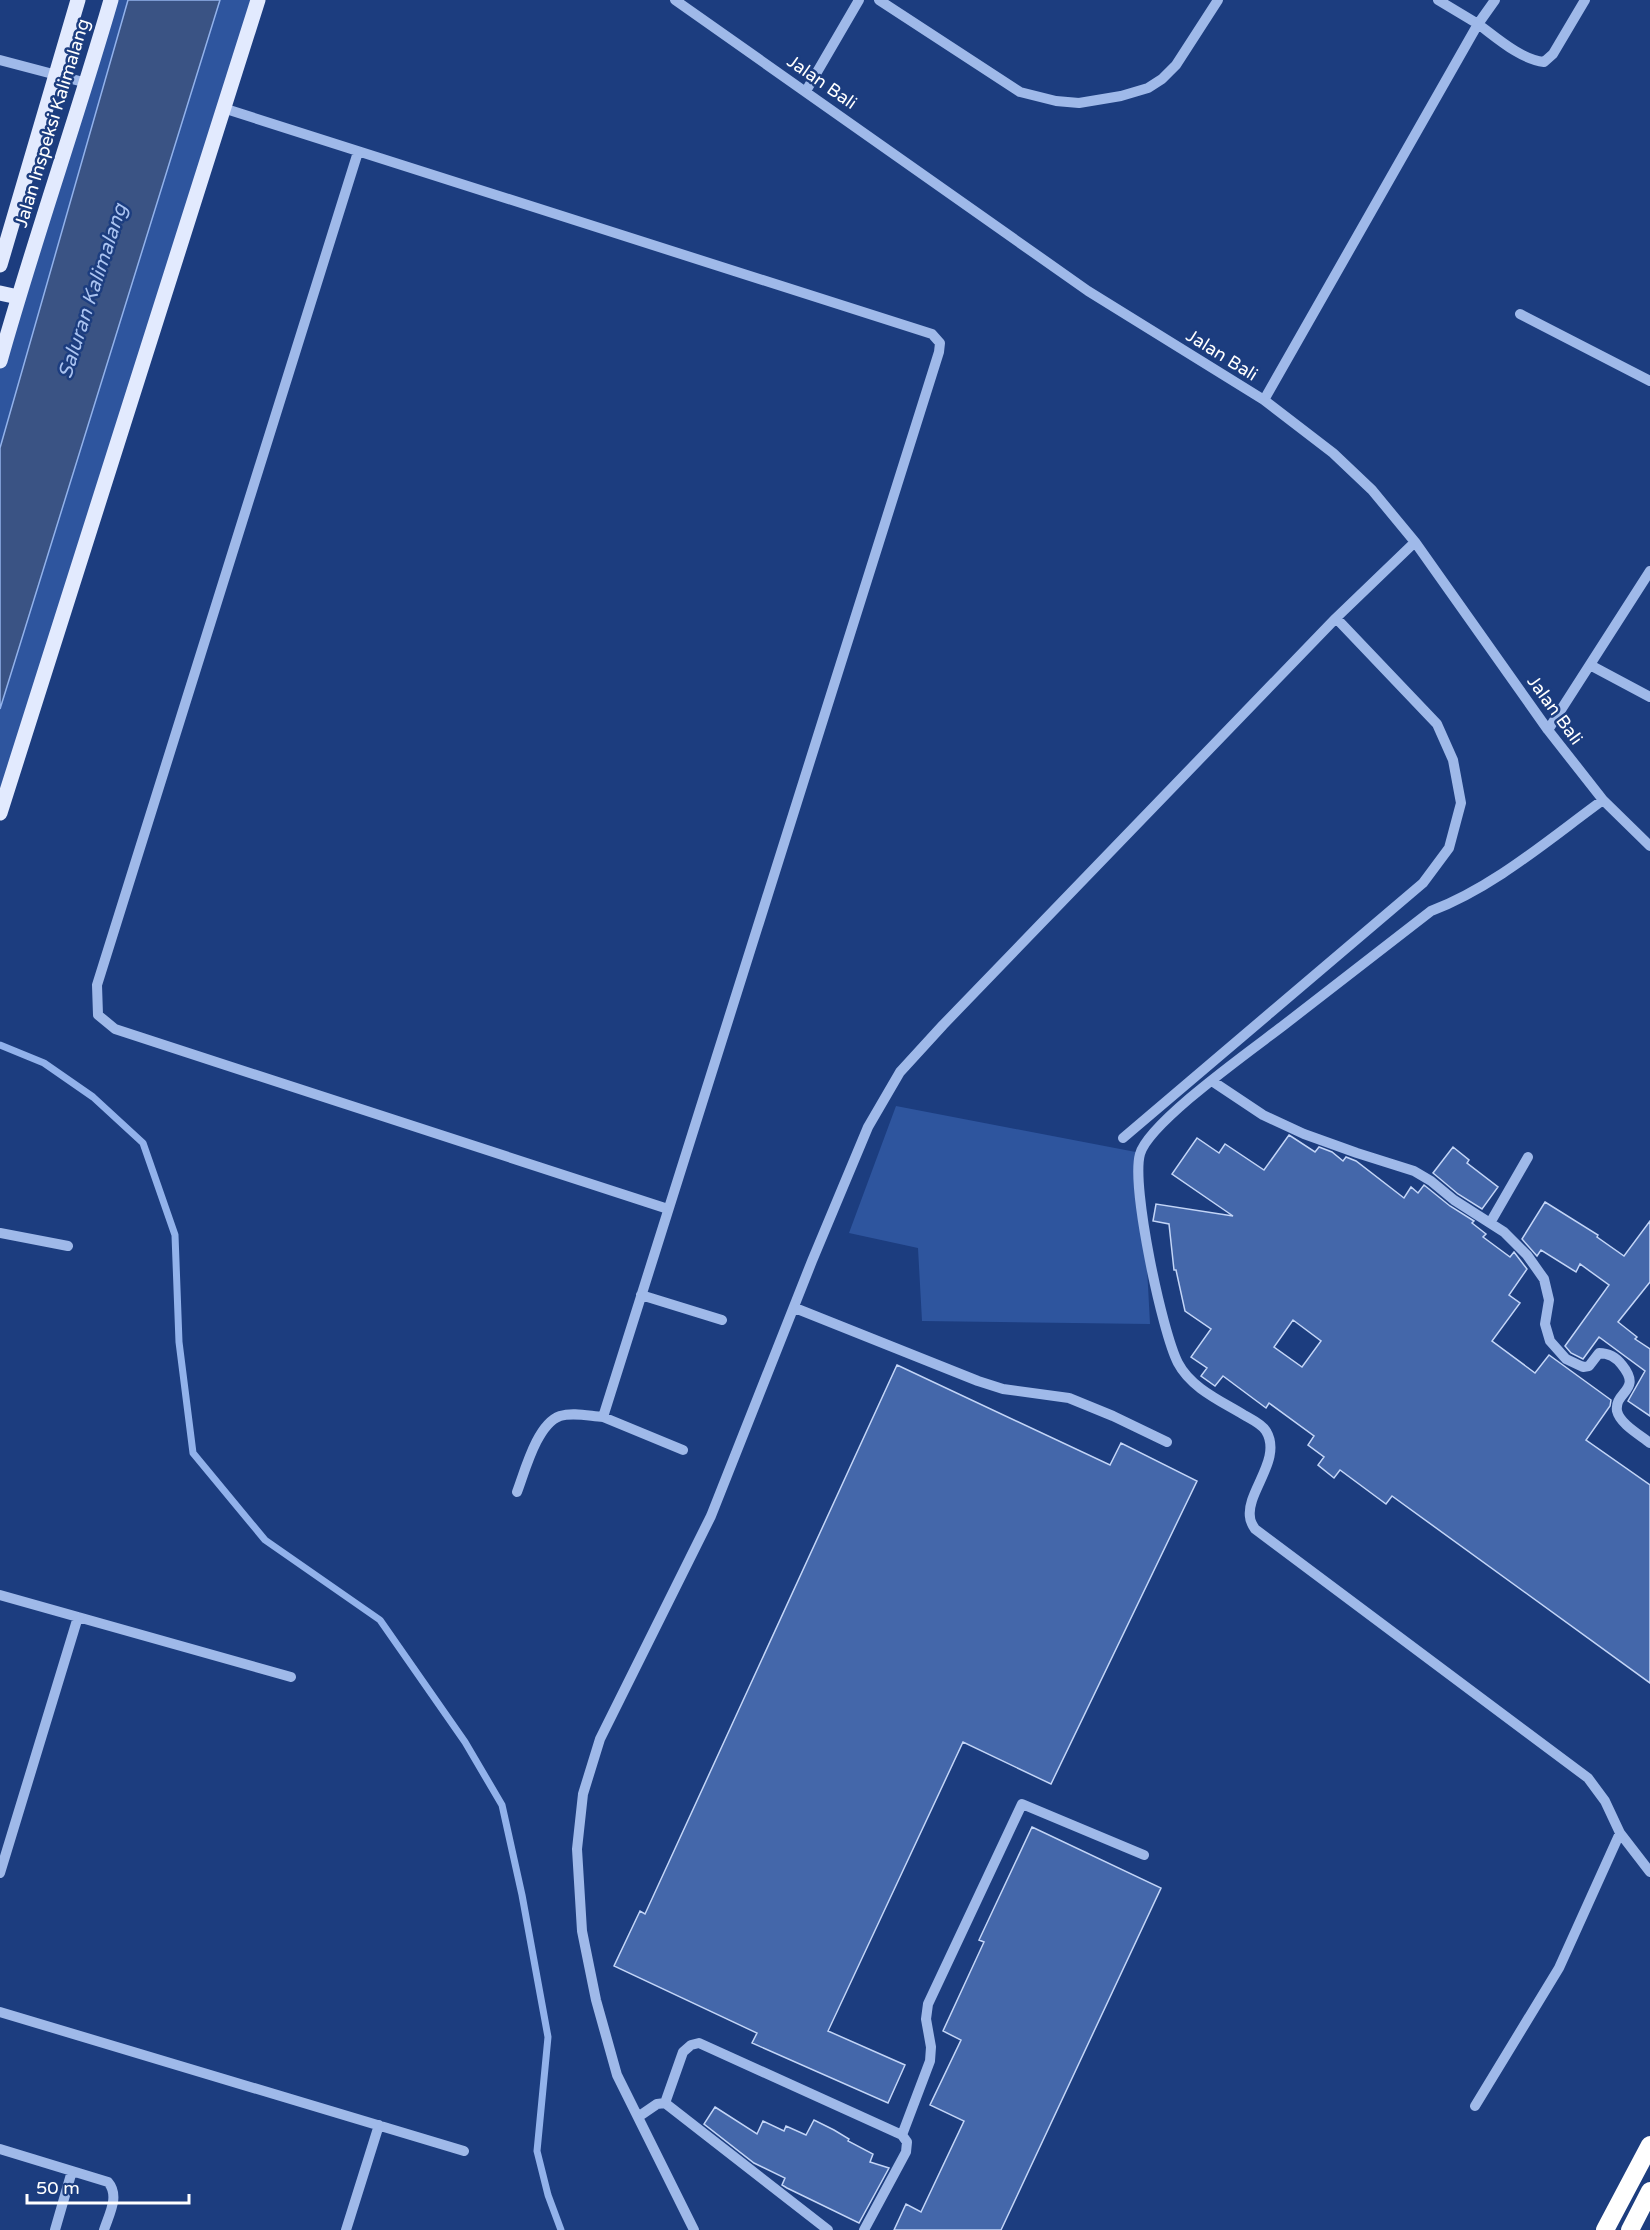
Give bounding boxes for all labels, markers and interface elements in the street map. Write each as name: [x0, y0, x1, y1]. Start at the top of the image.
street label: Jalan Inspeksi Kalimalang: [10, 16, 94, 230]
street label: Jalan Bali: [783, 50, 861, 114]
water label: Saluran Kalimalang: [53, 200, 133, 382]
street label: Jalan Bali: [1182, 324, 1262, 386]
street label: Jalan Bali: [1522, 671, 1588, 749]
scale bar: [27, 2167, 189, 2205]
text: 50 m: [36, 2177, 80, 2199]

